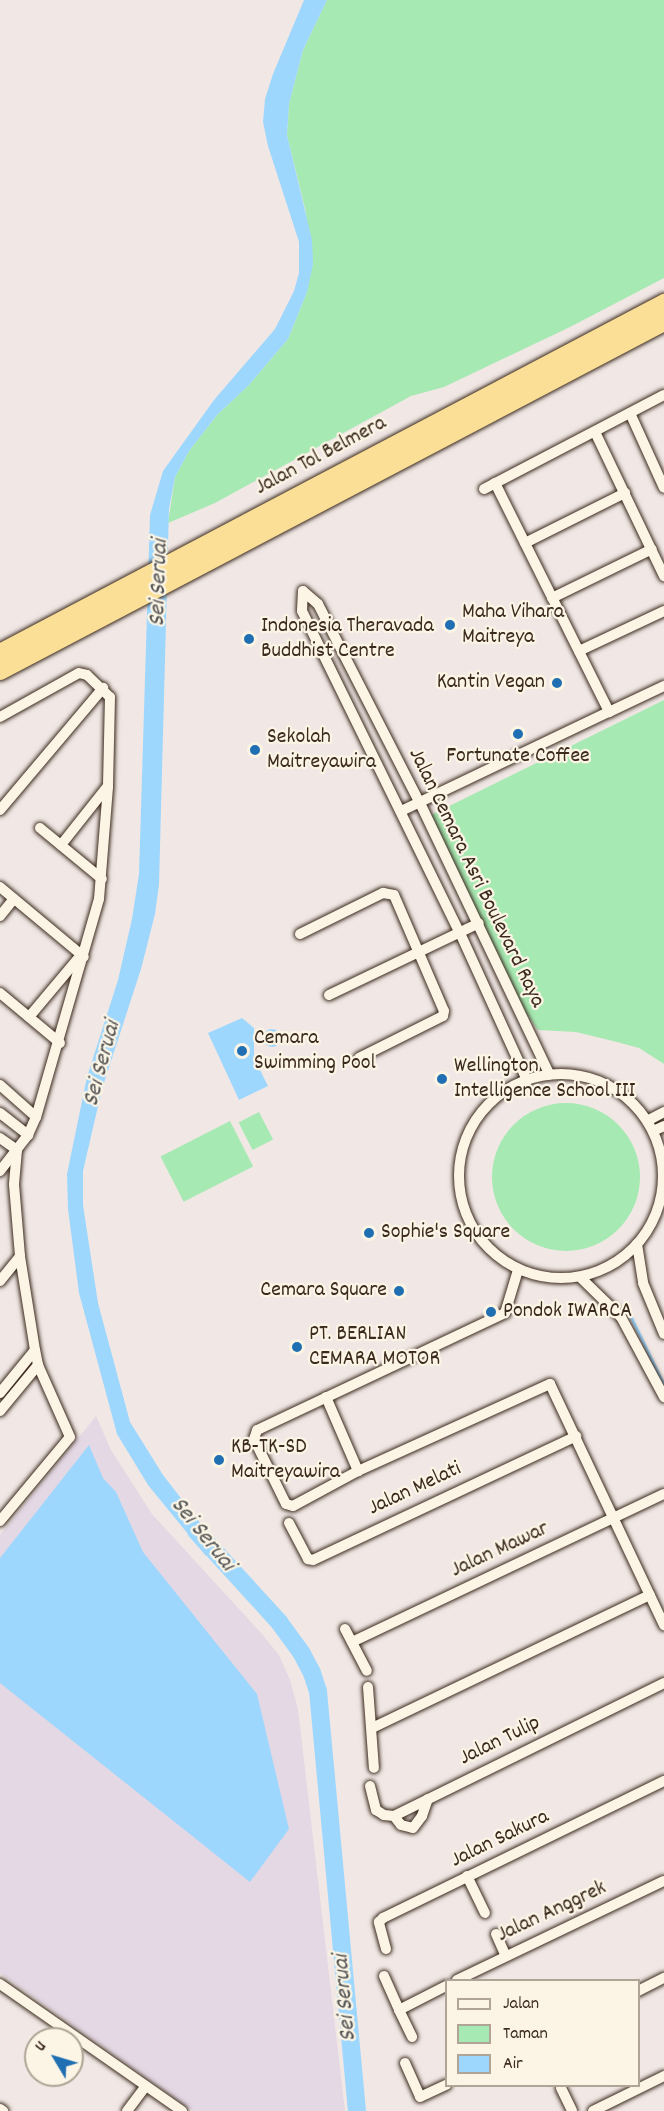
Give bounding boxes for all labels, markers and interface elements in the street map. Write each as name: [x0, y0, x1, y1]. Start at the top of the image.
street label: Jalan Tol Belmera: [251, 410, 391, 502]
water label: Sei Seruai: [144, 539, 176, 627]
place label: Maha Vihara Maitreya: [462, 599, 564, 650]
place label: Indonesia Theravada Buddhist Centre: [261, 613, 434, 664]
marker: Maha Vihara Maitreya: [443, 618, 457, 632]
marker: Indonesia Theravada Buddhist Centre: [242, 632, 256, 646]
place label: Kantin Vegan: [437, 670, 545, 696]
marker: Kantin Vegan: [550, 676, 564, 690]
place label: Sekolah Maitreyawira: [267, 724, 376, 776]
marker: Fortunate Coffee: [511, 727, 525, 741]
marker: Sekolah Maitreyawira: [248, 743, 262, 757]
street label: Jalan Cemara Asri Boulevard Raya: [402, 744, 550, 1012]
place label: Fortunate Coffee: [446, 744, 590, 770]
water label: Sei Seruai: [78, 1018, 128, 1110]
place label: Cemara Swimming Pool: [254, 1025, 376, 1076]
marker: Cemara Swimming Pool: [235, 1044, 249, 1058]
place label: Wellington Intelligence School III: [454, 1053, 635, 1104]
marker: Wellington Intelligence School III: [435, 1072, 449, 1086]
place label: Sophie's Square: [381, 1220, 510, 1246]
marker: Sophie's Square: [362, 1226, 376, 1240]
place label: Cemara Square: [260, 1278, 387, 1304]
marker: Cemara Square: [392, 1284, 406, 1298]
place label: Pondok IWARCA: [503, 1299, 632, 1325]
marker: Pondok IWARCA: [484, 1305, 498, 1319]
place label: PT. BERLIAN CEMARA MOTOR: [309, 1321, 440, 1372]
marker: PT. BERLIAN CEMARA MOTOR: [290, 1340, 304, 1354]
place label: KB-TK-SD Maitreyawira: [231, 1434, 340, 1486]
marker: KB-TK-SD Maitreyawira: [212, 1453, 226, 1467]
street label: Jalan Melati: [364, 1456, 466, 1522]
water label: Sei Seruai: [163, 1492, 241, 1578]
street label: Jalan Mawar: [447, 1516, 553, 1584]
street label: Jalan Tulip: [455, 1710, 545, 1772]
street label: Jalan Sakura: [447, 1804, 553, 1874]
street label: Jalan Anggrek: [493, 1875, 611, 1949]
water label: Sei Seruai: [328, 1953, 364, 2043]
legend: [445, 1979, 640, 2087]
text: Jalan: [503, 1992, 539, 2017]
text: Taman: [503, 2022, 548, 2047]
north arrow: [24, 2027, 84, 2087]
text: U: [30, 2037, 52, 2057]
text: Air: [503, 2052, 523, 2077]

